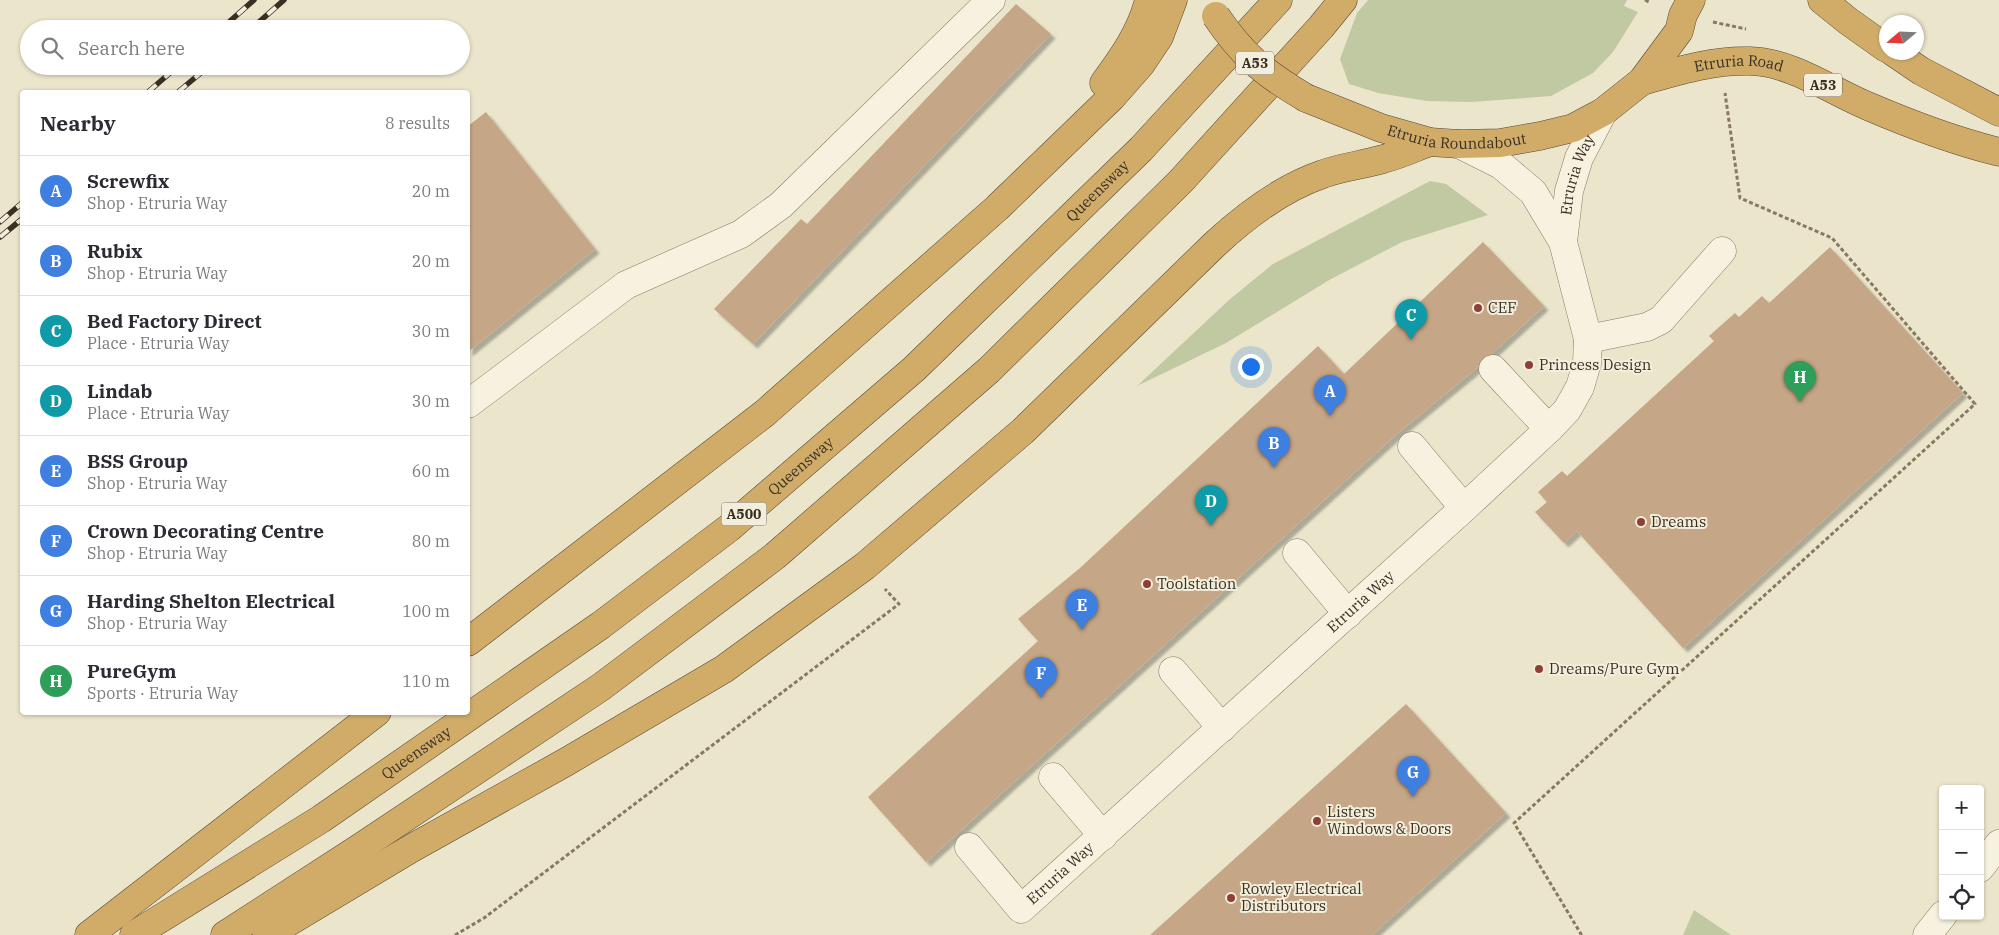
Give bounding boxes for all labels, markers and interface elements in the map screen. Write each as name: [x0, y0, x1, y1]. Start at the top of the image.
north arrow: [1879, 15, 1924, 60]
search box: [20, 20, 470, 75]
icon: search: [38, 34, 66, 62]
text: Search here: [78, 36, 185, 60]
street label: Etruria Road: [1692, 51, 1786, 76]
road number: A53: [1236, 52, 1274, 74]
road number: A53: [1804, 74, 1842, 96]
text: Nearby: [40, 109, 116, 137]
text: 8 results: [385, 113, 450, 133]
street label: Etruria Roundabout: [1385, 120, 1528, 153]
street label: Etruria Way: [1556, 131, 1599, 216]
street label: Queensway: [1062, 156, 1133, 226]
text: Screwfix: [87, 169, 169, 193]
text: A: [50, 181, 62, 201]
text: 20 m: [412, 181, 450, 201]
text: Shop · Etruria Way: [87, 193, 227, 213]
text: Rubix: [87, 239, 143, 263]
text: B: [50, 251, 62, 271]
text: 20 m: [412, 251, 450, 271]
text: Shop · Etruria Way: [87, 263, 227, 283]
place label: CEF: [1488, 298, 1517, 317]
pin: C: [1395, 299, 1427, 340]
marker: CEF: [1472, 302, 1484, 314]
text: Bed Factory Direct: [87, 309, 261, 333]
text: C: [51, 321, 61, 341]
text: 30 m: [412, 321, 450, 341]
text: Place · Etruria Way: [87, 333, 229, 353]
your location: [1238, 354, 1264, 380]
place label: Princess Design: [1539, 355, 1652, 374]
marker: Princess Design: [1523, 359, 1535, 371]
pin: H: [1784, 361, 1816, 402]
pin: A: [1314, 375, 1346, 416]
text: Lindab: [87, 379, 152, 403]
text: D: [50, 391, 62, 411]
text: 30 m: [412, 391, 450, 411]
text: Place · Etruria Way: [87, 403, 229, 423]
pin: B: [1258, 427, 1290, 468]
street label: Queensway: [764, 432, 837, 499]
text: BSS Group: [87, 449, 188, 473]
text: E: [51, 461, 61, 481]
text: 60 m: [412, 461, 450, 481]
text: Shop · Etruria Way: [87, 473, 227, 493]
pin: D: [1195, 485, 1227, 526]
road number: A500: [722, 502, 766, 526]
place label: Dreams: [1651, 512, 1706, 531]
marker: Dreams: [1635, 516, 1647, 528]
text: Crown Decorating Centre: [87, 519, 324, 543]
text: F: [51, 531, 61, 551]
text: 80 m: [412, 531, 450, 551]
text: Shop · Etruria Way: [87, 543, 227, 563]
street label: Etruria Way: [1323, 566, 1398, 636]
place label: Toolstation: [1157, 574, 1237, 593]
marker: Toolstation: [1141, 578, 1153, 590]
text: Harding Shelton Electrical: [87, 589, 335, 613]
pin: E: [1066, 589, 1098, 630]
text: G: [50, 601, 62, 621]
text: 100 m: [402, 601, 450, 621]
text: Shop · Etruria Way: [87, 613, 227, 633]
pin: F: [1025, 657, 1057, 698]
text: PureGym: [87, 659, 176, 683]
place label: Dreams/Pure Gym: [1549, 659, 1680, 678]
marker: Dreams/Pure Gym: [1533, 663, 1545, 675]
text: H: [50, 671, 63, 691]
text: 110 m: [402, 671, 450, 691]
text: Sports · Etruria Way: [87, 683, 238, 703]
street label: Queensway: [377, 722, 455, 783]
pin: G: [1397, 756, 1429, 797]
map controls: [1939, 785, 1984, 920]
button: +: [1939, 785, 1984, 830]
place label: Listers Windows & Doors: [1327, 802, 1451, 838]
marker: Listers Windows & Doors: [1311, 815, 1323, 827]
button: −: [1939, 830, 1984, 875]
street label: Etruria Way: [1023, 838, 1098, 908]
button: locate: [1939, 875, 1984, 920]
place label: Rowley Electrical Distributors: [1241, 879, 1362, 915]
marker: Rowley Electrical Distributors: [1225, 892, 1237, 904]

